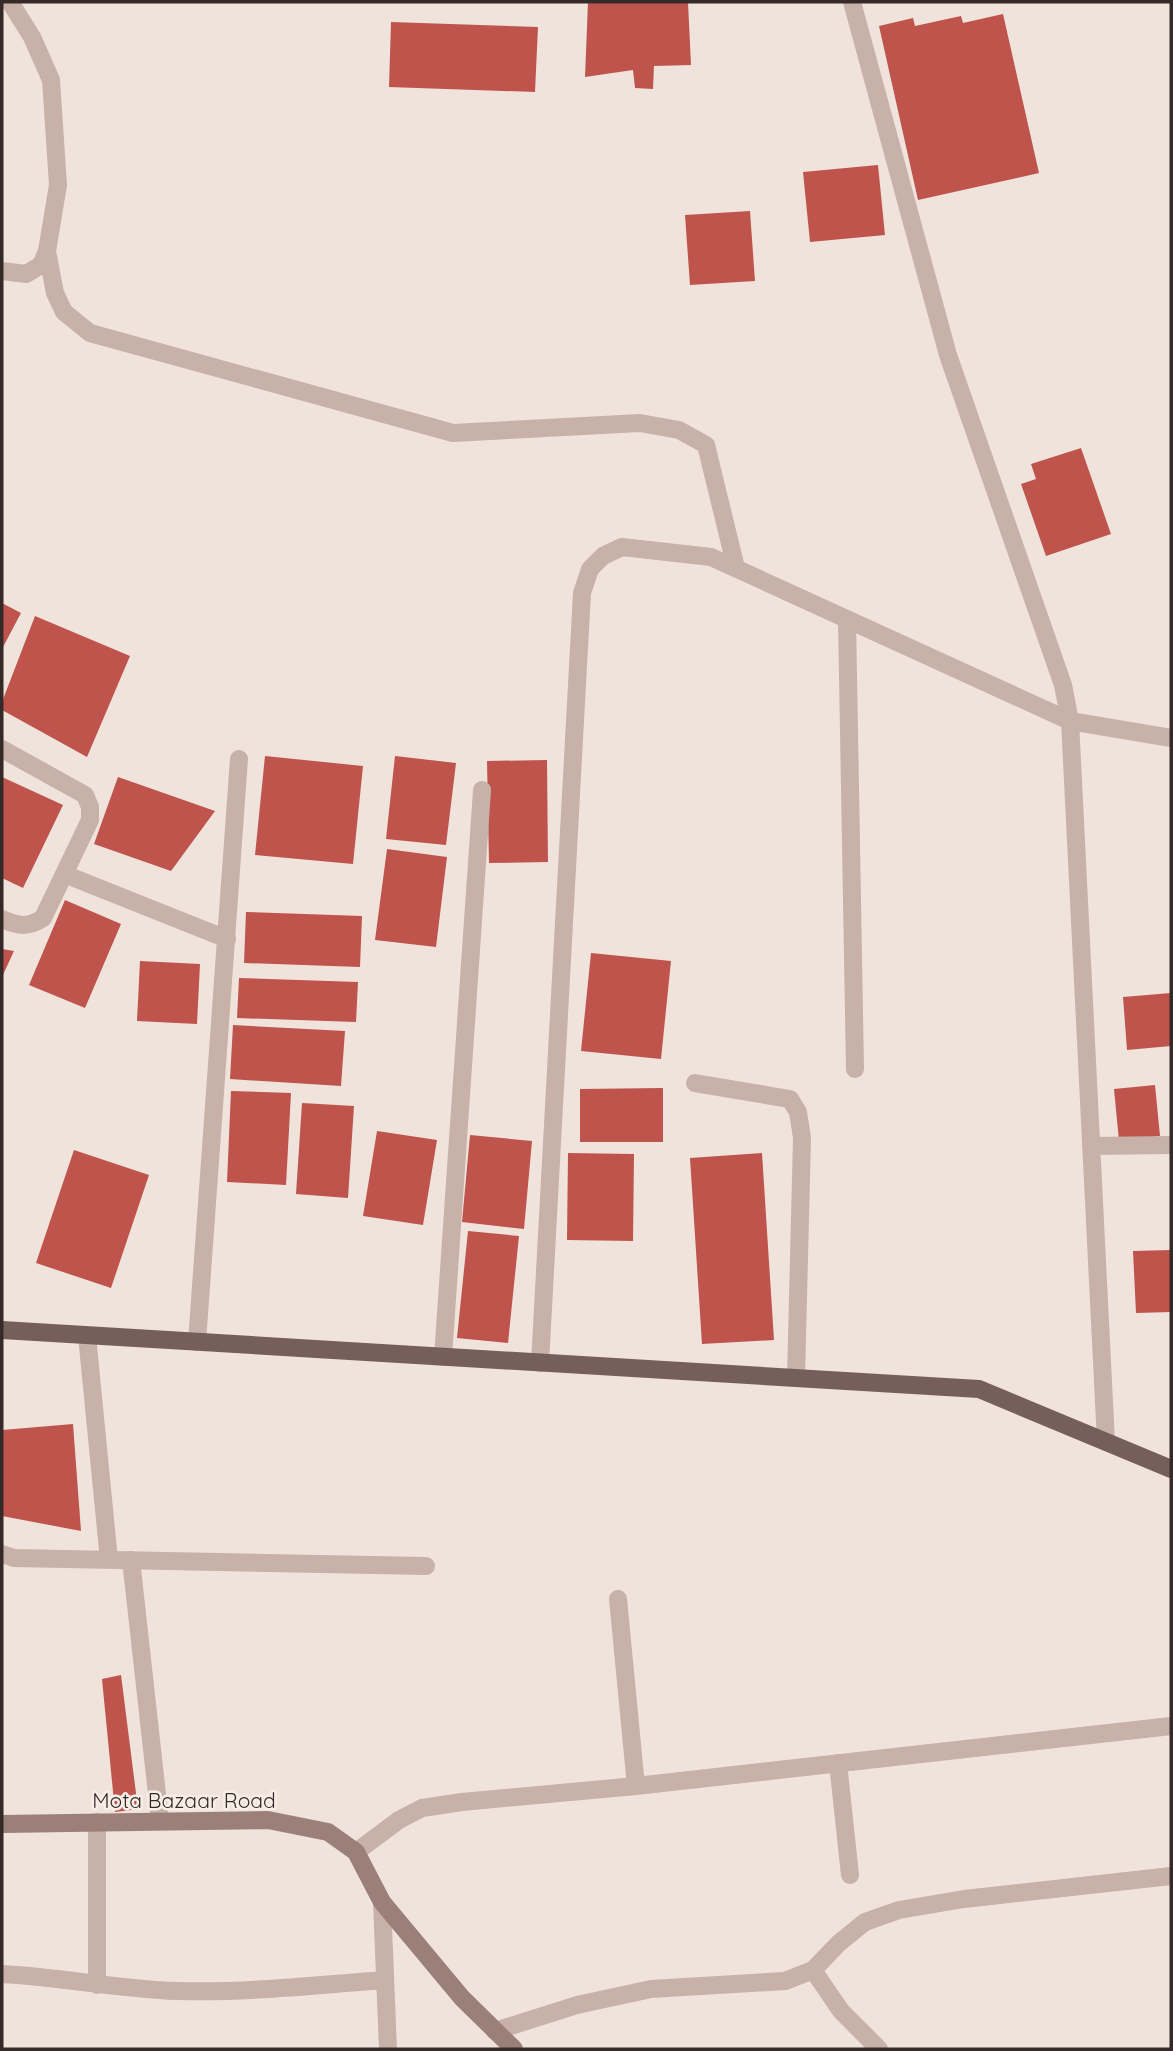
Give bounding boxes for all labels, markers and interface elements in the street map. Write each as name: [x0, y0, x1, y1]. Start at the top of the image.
street label: Mota Bazaar Road: [92, 1787, 276, 1813]

